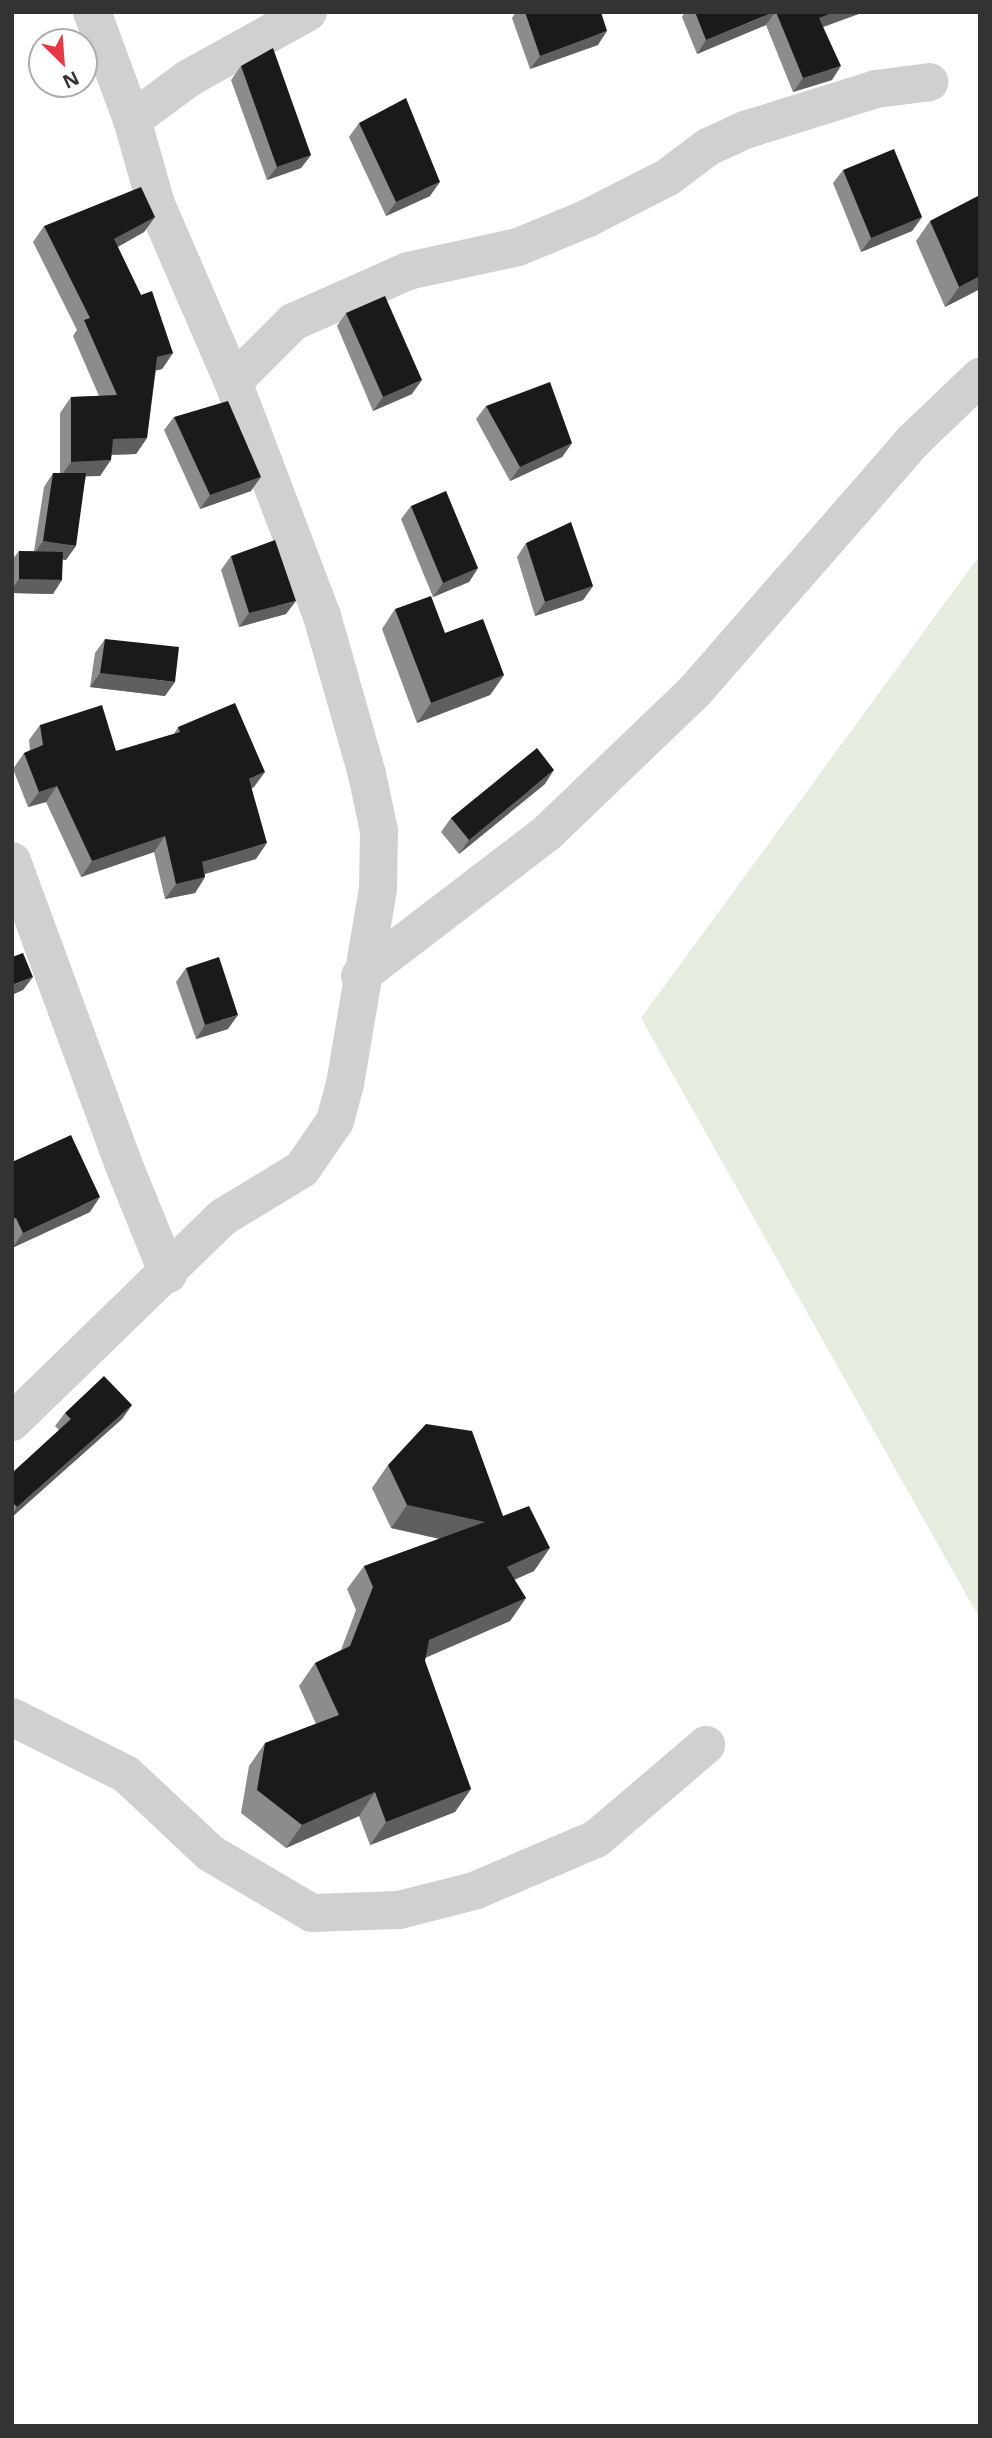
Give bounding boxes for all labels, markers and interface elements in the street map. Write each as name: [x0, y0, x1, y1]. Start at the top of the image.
north arrow: [28, 28, 98, 98]
text: N: [59, 65, 84, 95]

